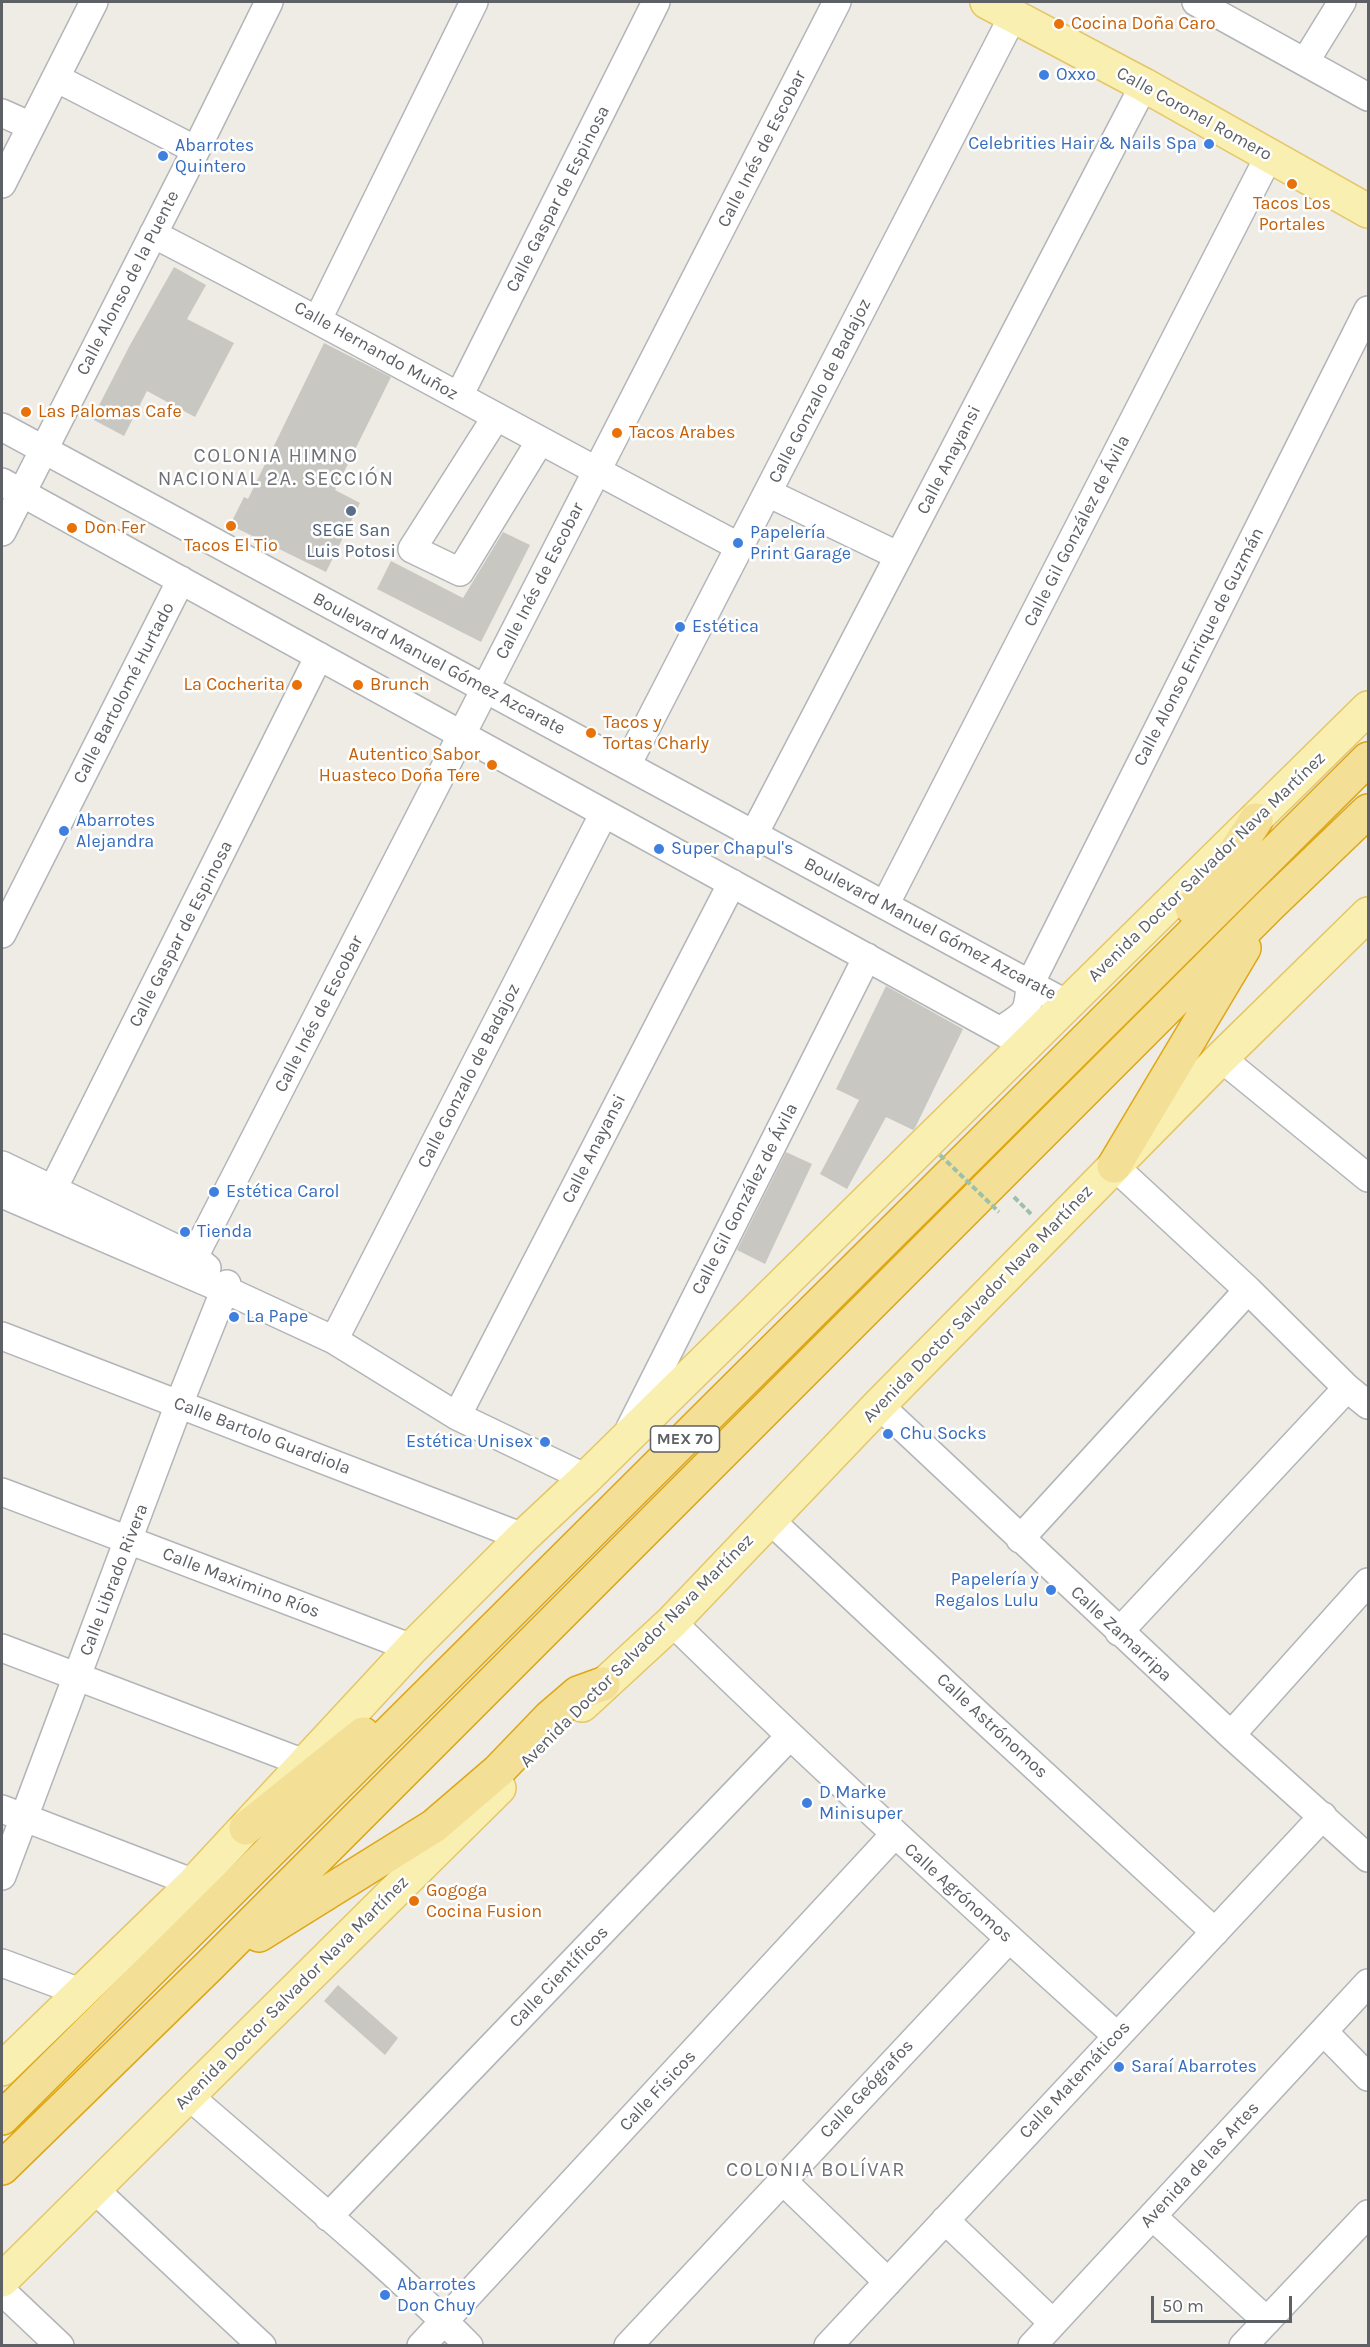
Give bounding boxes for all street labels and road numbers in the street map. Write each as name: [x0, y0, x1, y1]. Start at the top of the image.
street label: Calle Coronel Romero: [1112, 62, 1276, 166]
street label: Calle Inés de Escobar: [713, 67, 811, 231]
street label: Calle Gaspar de Espinosa: [502, 102, 614, 296]
street label: Calle Alonso de la Puente: [72, 187, 184, 379]
street label: Calle Gonzalo de Badajoz: [764, 295, 876, 487]
street label: Calle Hernando Muñoz: [290, 297, 462, 405]
street label: Calle Anayansi: [912, 402, 986, 518]
street label: Calle Gil González de Ávila: [1019, 432, 1135, 630]
street label: Calle Inés de Escobar: [491, 499, 589, 663]
street label: Calle Alonso Enrique de Guzmán: [1129, 524, 1269, 770]
street label: Boulevard Manuel Gómez Azcarate: [309, 588, 569, 740]
street label: Calle Bartolomé Hurtado: [69, 599, 179, 787]
street label: Avenida Doctor Salvador Nava Martínez: [1084, 748, 1330, 986]
street label: Calle Gaspar de Espinosa: [125, 837, 237, 1031]
street label: Boulevard Manuel Gómez Azcarate: [800, 853, 1060, 1005]
street label: Calle Inés de Escobar: [270, 932, 368, 1096]
street label: Calle Gonzalo de Badajoz: [413, 980, 525, 1172]
street label: Calle Anayansi: [557, 1091, 631, 1207]
street label: Calle Gil González de Ávila: [687, 1100, 803, 1298]
street label: Avenida Doctor Salvador Nava Martínez: [859, 1181, 1097, 1427]
street label: Calle Bartolo Guardiola: [171, 1392, 353, 1480]
road number: MEX 70: [650, 1426, 720, 1452]
street label: Calle Librado Rivera: [75, 1501, 153, 1659]
street label: Avenida Doctor Salvador Nava Martínez: [516, 1530, 758, 1772]
street label: Calle Maximino Ríos: [159, 1543, 323, 1623]
street label: Calle Zamarripa: [1066, 1582, 1176, 1686]
street label: Calle Astrónomos: [932, 1669, 1052, 1783]
street label: Calle Agrónomos: [899, 1839, 1017, 1947]
street label: Avenida Doctor Salvador Nava Martínez: [171, 1872, 413, 2114]
street label: Calle Científicos: [505, 1922, 613, 2032]
street label: Calle Matemáticos: [1015, 2017, 1135, 2143]
street label: Calle Geógrafos: [816, 2035, 918, 2143]
street label: Calle Físicos: [615, 2046, 701, 2136]
street label: Avenida de las Artes: [1136, 2097, 1264, 2233]

